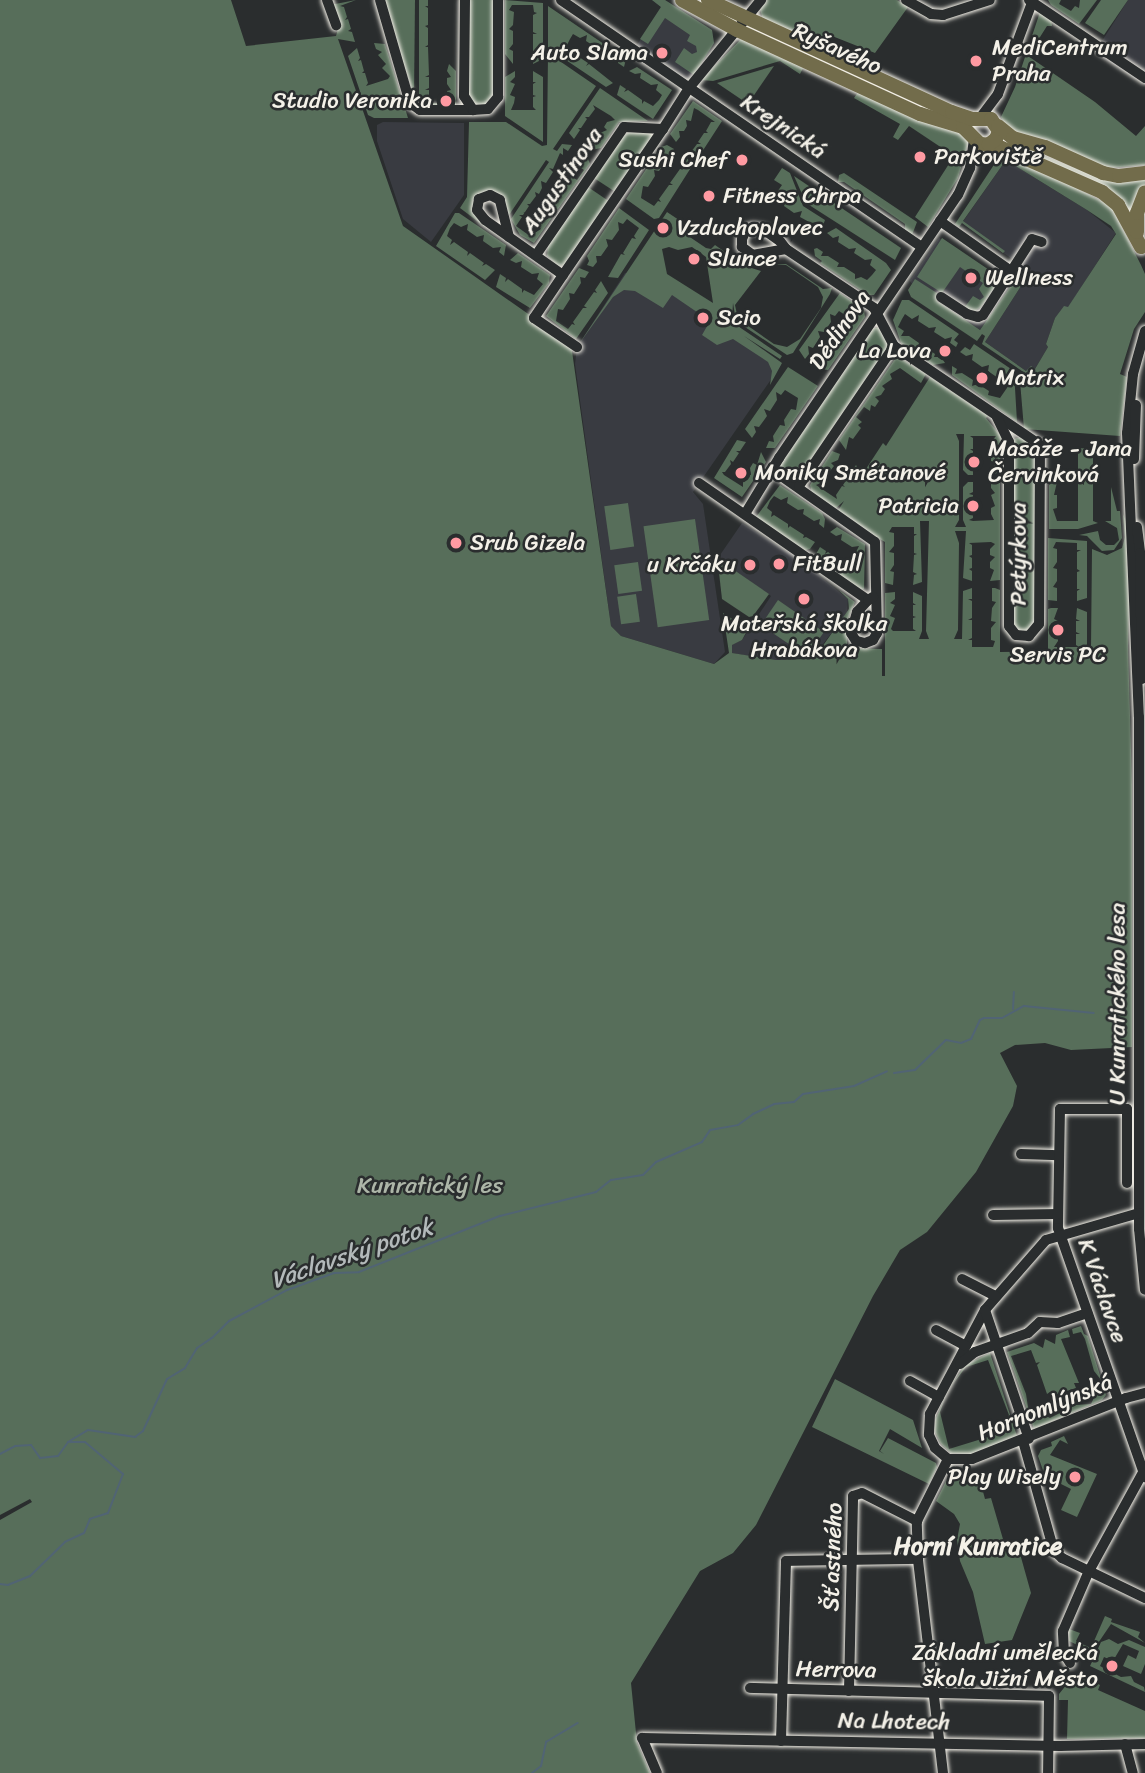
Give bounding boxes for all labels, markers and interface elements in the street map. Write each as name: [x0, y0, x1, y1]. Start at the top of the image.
street label: Ryšavého: [788, 17, 886, 81]
place label: MediCentrum Praha: [992, 34, 1128, 88]
place label: Auto Slama: [531, 39, 648, 67]
marker: Auto Slama: [654, 45, 670, 61]
marker: MediCentrum Praha: [966, 51, 986, 71]
place label: Studio Veronika: [272, 87, 432, 115]
street label: Krejnická: [735, 88, 831, 166]
marker: Studio Veronika: [438, 93, 454, 109]
street label: Augustinova: [515, 122, 609, 240]
place label: Parkoviště: [934, 143, 1042, 171]
place label: Sushi Chef: [618, 146, 728, 174]
marker: Parkoviště: [912, 149, 928, 165]
marker: Sushi Chef: [734, 152, 750, 168]
place label: Fitness Chrpa: [723, 182, 862, 210]
marker: Fitness Chrpa: [701, 188, 717, 204]
place label: Vzduchoplavec: [677, 214, 823, 242]
marker: Vzduchoplavec: [655, 220, 671, 236]
place label: Slunce: [708, 245, 777, 273]
marker: Slunce: [686, 251, 702, 267]
place label: Wellness: [985, 264, 1073, 292]
marker: Wellness: [963, 270, 979, 286]
street label: Dědinova: [803, 285, 877, 375]
place label: Scio: [717, 304, 761, 332]
marker: Scio: [695, 310, 711, 326]
place label: La Lova: [858, 337, 931, 365]
marker: La Lova: [937, 343, 953, 359]
place label: Matrix: [996, 364, 1064, 392]
marker: Matrix: [974, 370, 990, 386]
place label: Masáže - Jana Červinková: [988, 435, 1132, 489]
marker: Masáže - Jana Červinková: [966, 454, 982, 470]
place label: Moniky Smétanové: [755, 459, 946, 487]
marker: Moniky Smétanové: [733, 465, 749, 481]
place label: Patricia: [878, 492, 959, 520]
marker: Patricia: [965, 498, 981, 514]
street label: Petýrkova: [1005, 502, 1033, 606]
place label: Srub Gizela: [470, 529, 586, 557]
marker: Srub Gizela: [448, 535, 464, 551]
place label: FitBull: [793, 550, 862, 578]
place label: u Krčáku: [647, 551, 736, 579]
marker: FitBull: [771, 556, 787, 572]
marker: u Krčáku: [742, 557, 758, 573]
marker: Mateřská školka Hrabákova: [796, 591, 812, 607]
place label: Mateřská školka Hrabákova: [721, 610, 887, 664]
marker: Servis PC: [1050, 622, 1066, 638]
place label: Servis PC: [1010, 641, 1106, 669]
street label: U Kunratického lesa: [1104, 903, 1132, 1105]
park label: Kunratický les: [357, 1172, 503, 1200]
water label: Václavský potok: [267, 1213, 437, 1295]
street label: K Václavce: [1072, 1236, 1132, 1346]
street label: Hornomlýnská: [973, 1368, 1117, 1448]
place label: Play Wisely: [946, 1463, 1061, 1491]
marker: Play Wisely: [1067, 1469, 1083, 1485]
street label: Šťastného: [817, 1502, 849, 1612]
district label: Horní Kunratice: [894, 1533, 1062, 1561]
place label: Základní umělecká škola Jižní Město: [911, 1639, 1098, 1693]
street label: Herrova: [795, 1655, 877, 1685]
marker: Základní umělecká škola Jižní Město: [1104, 1658, 1120, 1674]
street label: Na Lhotech: [837, 1707, 951, 1737]

